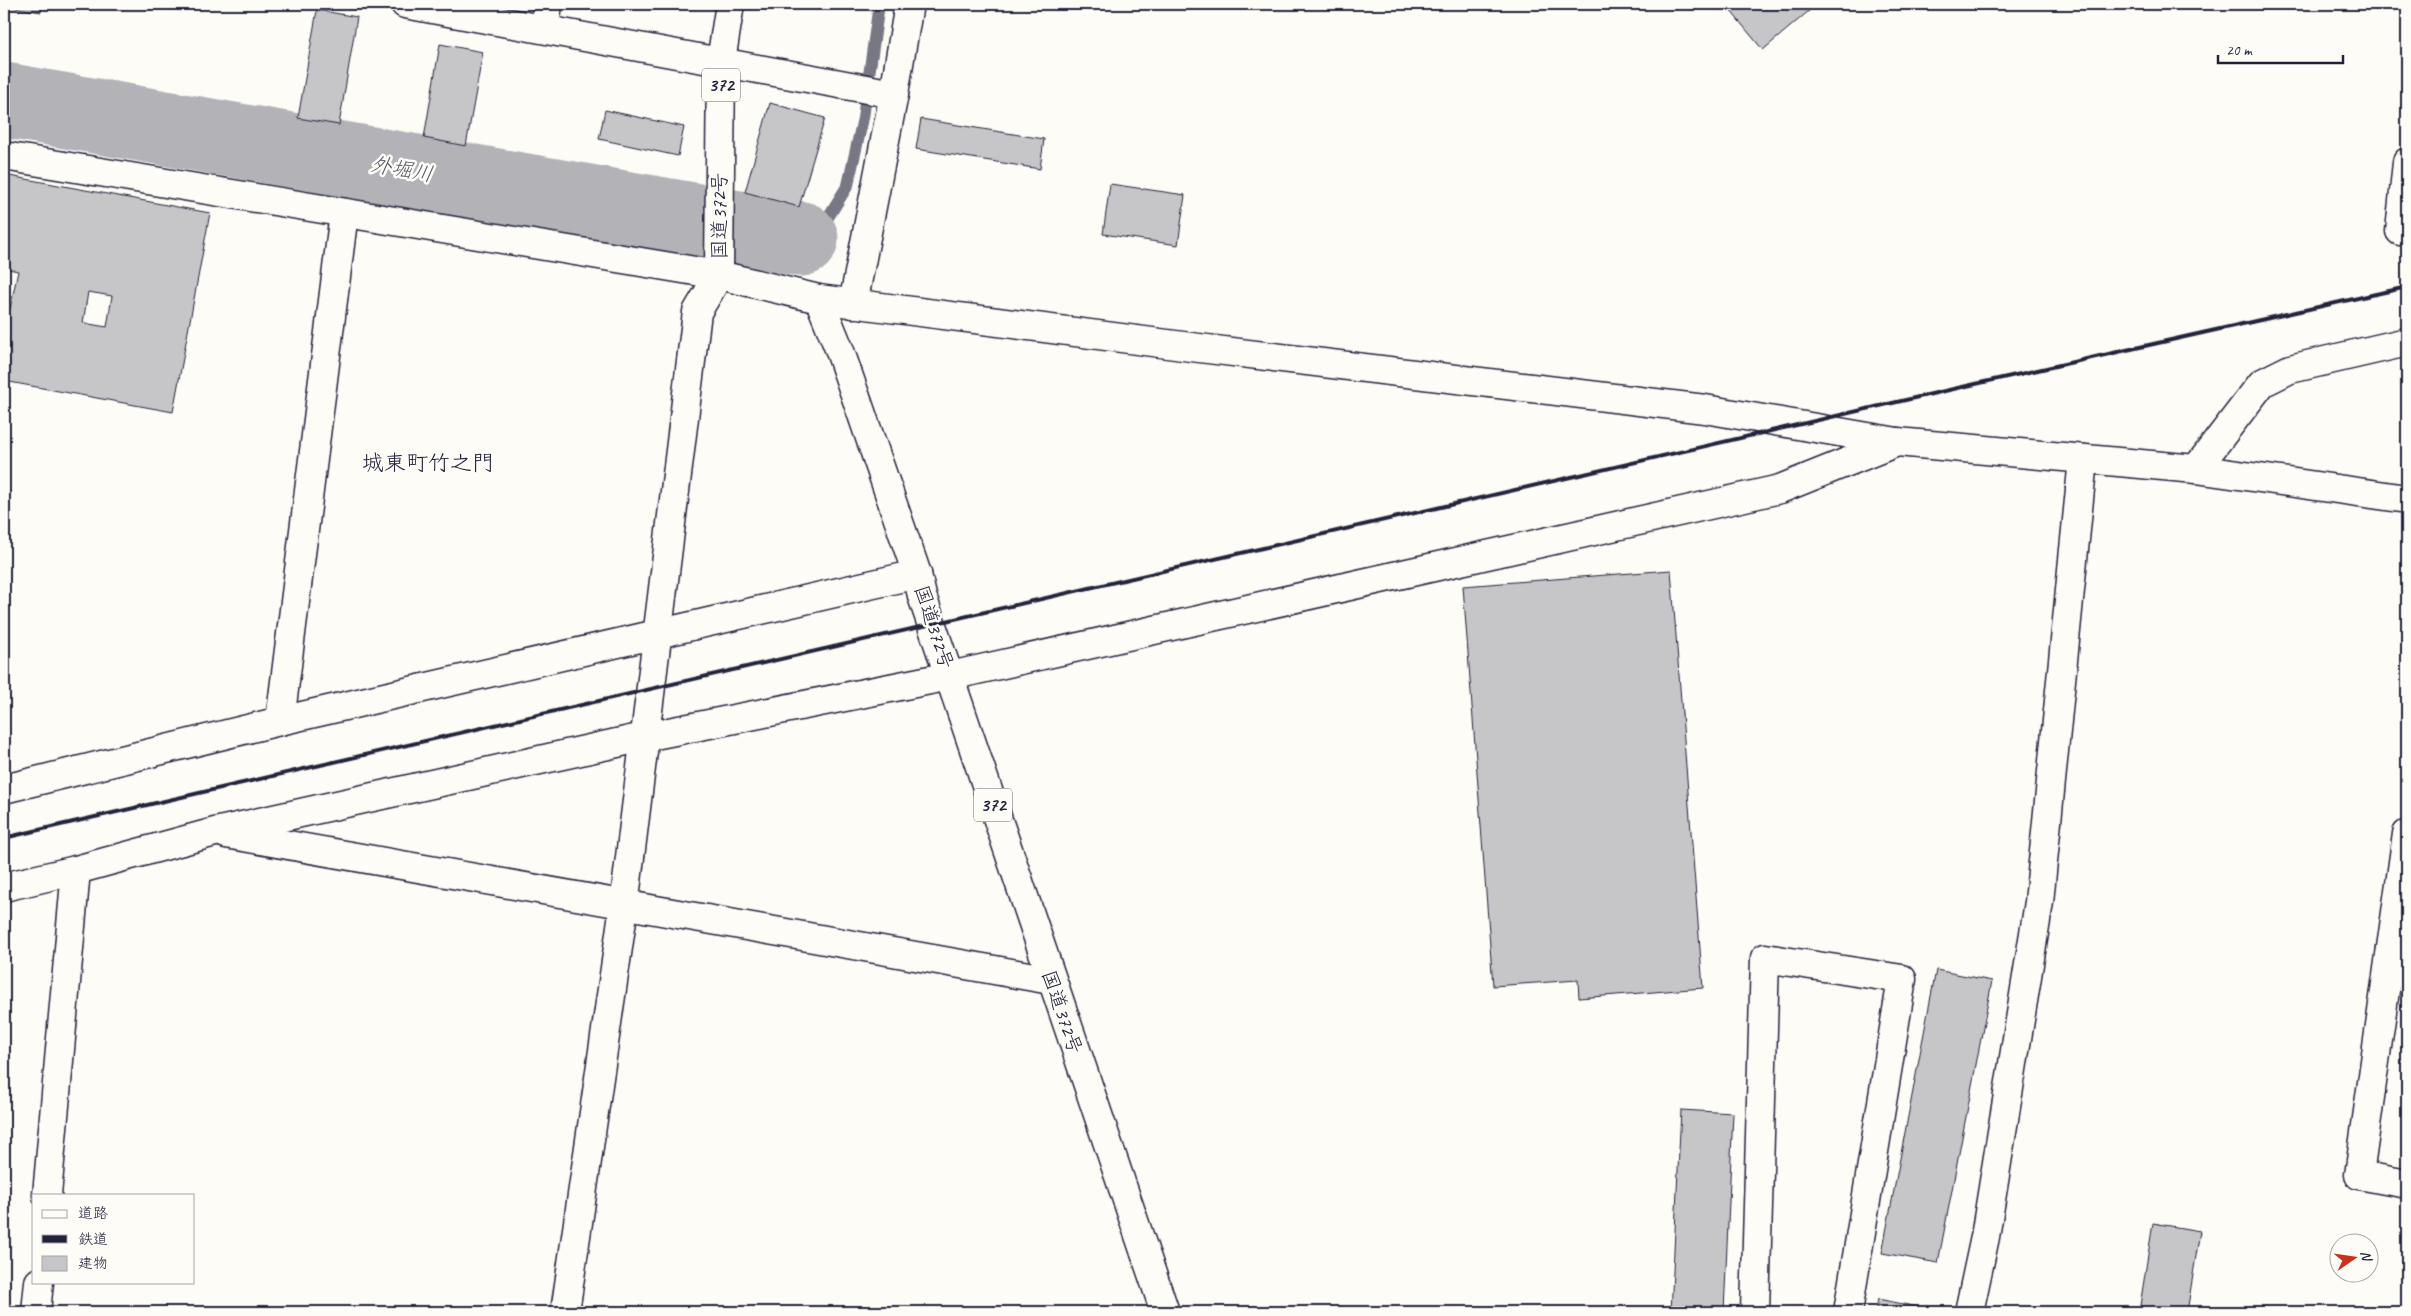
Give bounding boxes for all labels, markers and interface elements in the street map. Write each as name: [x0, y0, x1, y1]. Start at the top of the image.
scale bar: [2218, 32, 2344, 64]
text: 20 m: [2226, 41, 2253, 60]
road number: 372: [702, 68, 740, 102]
water label: 外堀川: [369, 151, 435, 187]
street label: 国道372号: [707, 173, 732, 260]
district label: 城東町竹之門: [362, 449, 494, 477]
street label: 国道372号: [909, 582, 959, 672]
road number: 372: [974, 788, 1012, 822]
street label: 国道372号: [1036, 967, 1088, 1057]
legend: [32, 1194, 195, 1284]
text: 道路: [78, 1204, 108, 1223]
text: 鉄道: [78, 1230, 108, 1249]
north arrow: [2328, 1234, 2378, 1284]
text: N: [2357, 1249, 2376, 1264]
text: 建物: [78, 1254, 108, 1273]

